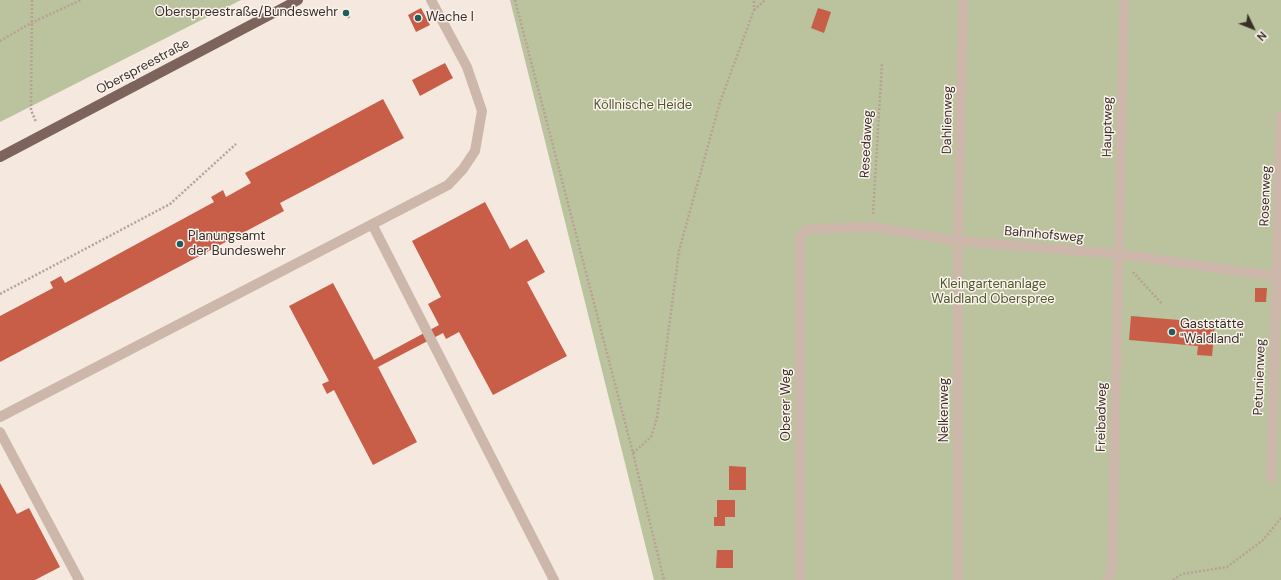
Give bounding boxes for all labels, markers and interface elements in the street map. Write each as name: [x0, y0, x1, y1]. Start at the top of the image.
place label: Oberspreestraße/Bundeswehr: [155, 5, 338, 21]
marker: Oberspreestraße/Bundeswehr: [341, 8, 351, 18]
north arrow: [1233, 8, 1273, 48]
place label: Wache I: [426, 10, 474, 26]
marker: Wache I: [413, 13, 423, 23]
text: N: [1254, 28, 1270, 44]
street label: Oberspreestraße: [94, 36, 192, 98]
street label: Dahlienweg: [940, 86, 956, 154]
street label: Hauptweg: [1100, 97, 1116, 157]
park label: Köllnische Heide: [594, 98, 692, 114]
street label: Resedaweg: [857, 110, 877, 178]
street label: Rosenweg: [1257, 165, 1275, 227]
street label: Bahnhofsweg: [1004, 224, 1084, 246]
place label: Planungsamt der Bundeswehr: [188, 229, 286, 260]
marker: Planungsamt der Bundeswehr: [175, 239, 185, 249]
park label: Kleingartenanlage Waldland Oberspree: [931, 277, 1055, 308]
place label: Gaststätte "Waldland": [1180, 317, 1244, 348]
marker: Gaststätte "Waldland": [1167, 327, 1177, 337]
street label: Petunienweg: [1251, 338, 1269, 416]
street label: Oberer Weg: [779, 369, 795, 441]
street label: Nelkenweg: [937, 378, 953, 442]
street label: Freibadweg: [1094, 382, 1110, 452]

